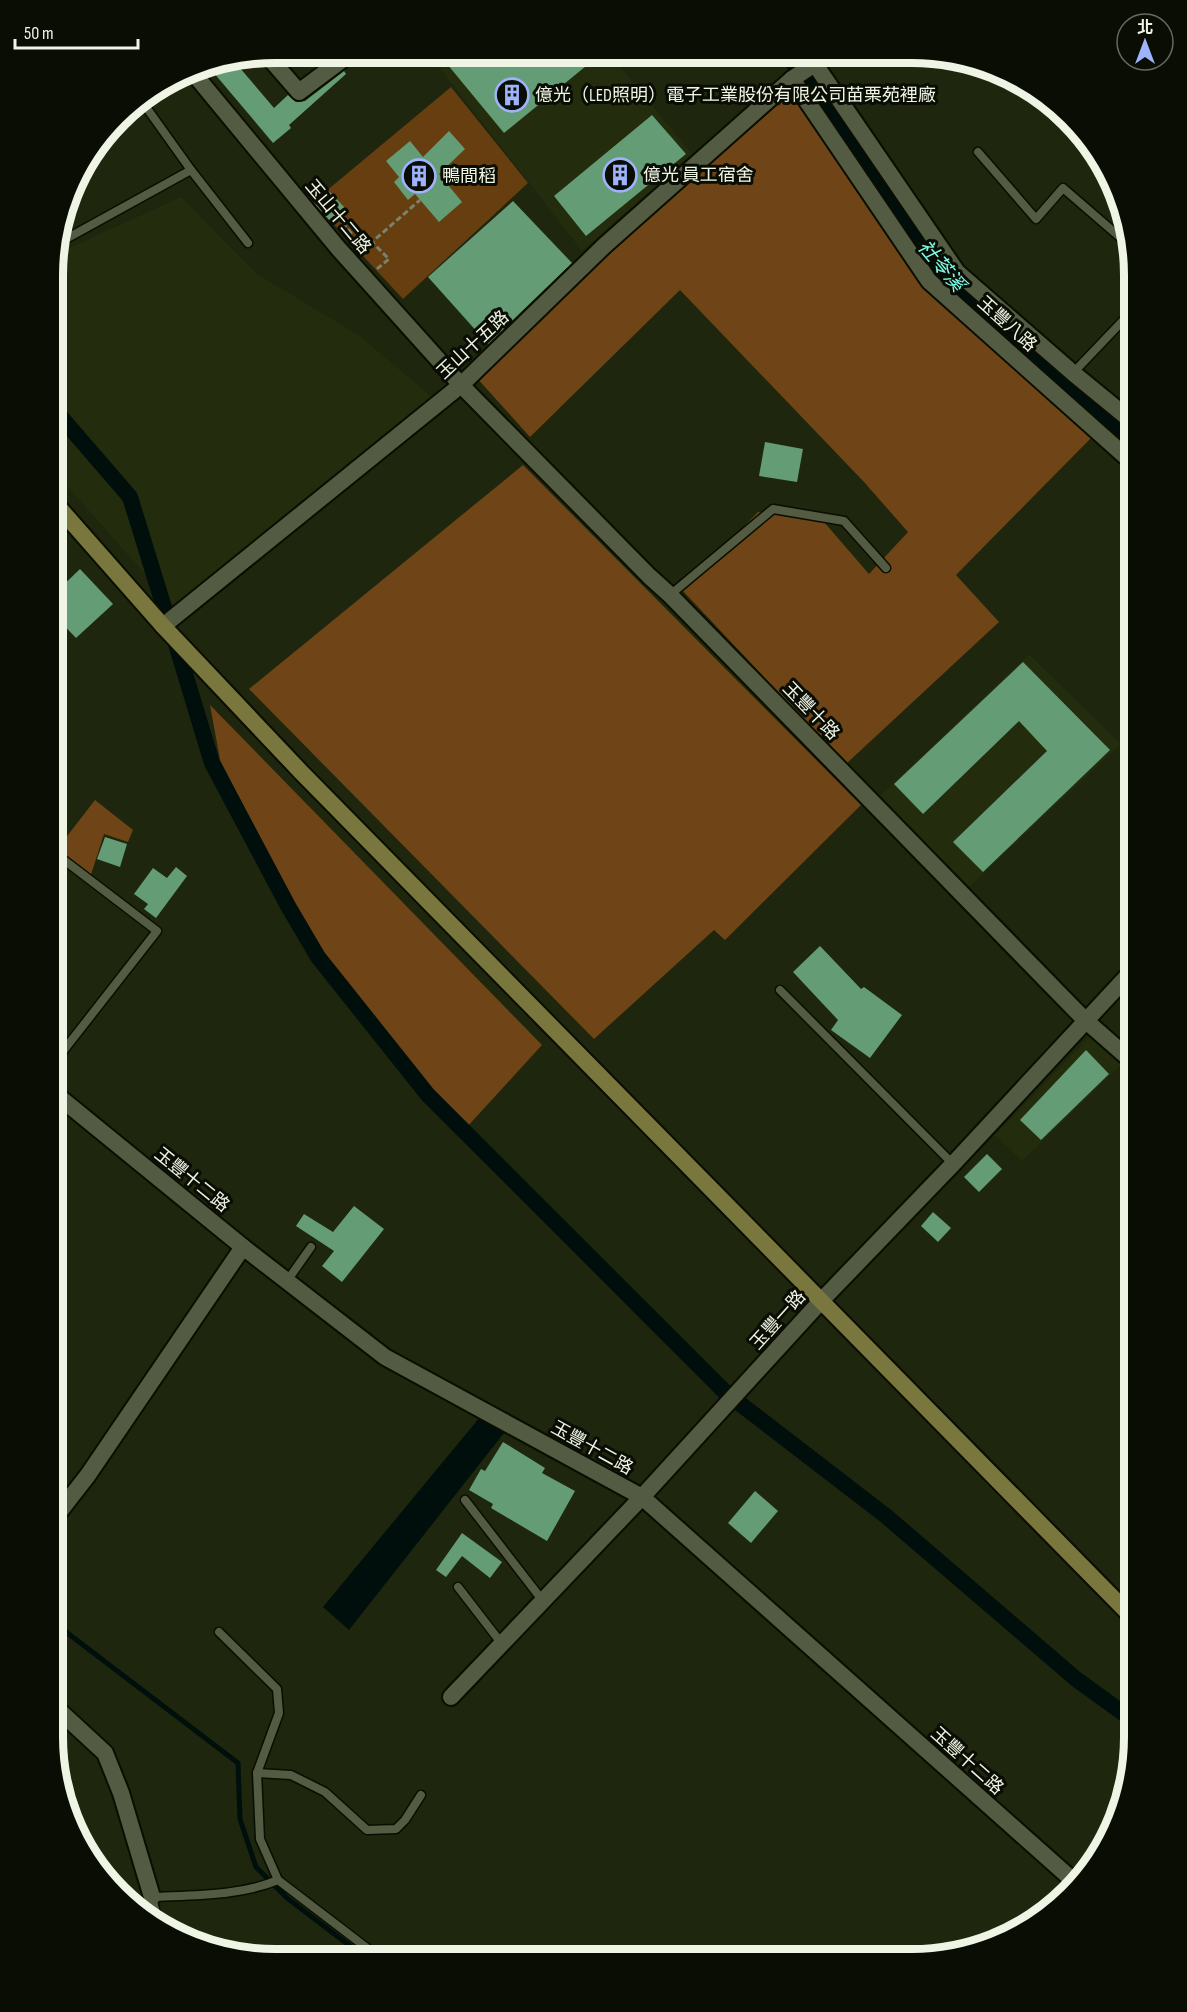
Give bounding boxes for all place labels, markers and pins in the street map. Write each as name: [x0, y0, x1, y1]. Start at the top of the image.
building icon: 億光（LED照明）電子工業股份有限公司苗栗苑裡廠: [494, 77, 530, 113]
place label: 億光（LED照明）電子工業股份有限公司苗栗苑裡廠: [535, 85, 936, 106]
building icon: 億光 員工宿舍: [602, 157, 638, 193]
building icon: 鴨間稻: [401, 158, 437, 194]
place label: 億光 員工宿舍: [643, 165, 754, 186]
place label: 鴨間稻: [442, 166, 496, 187]

